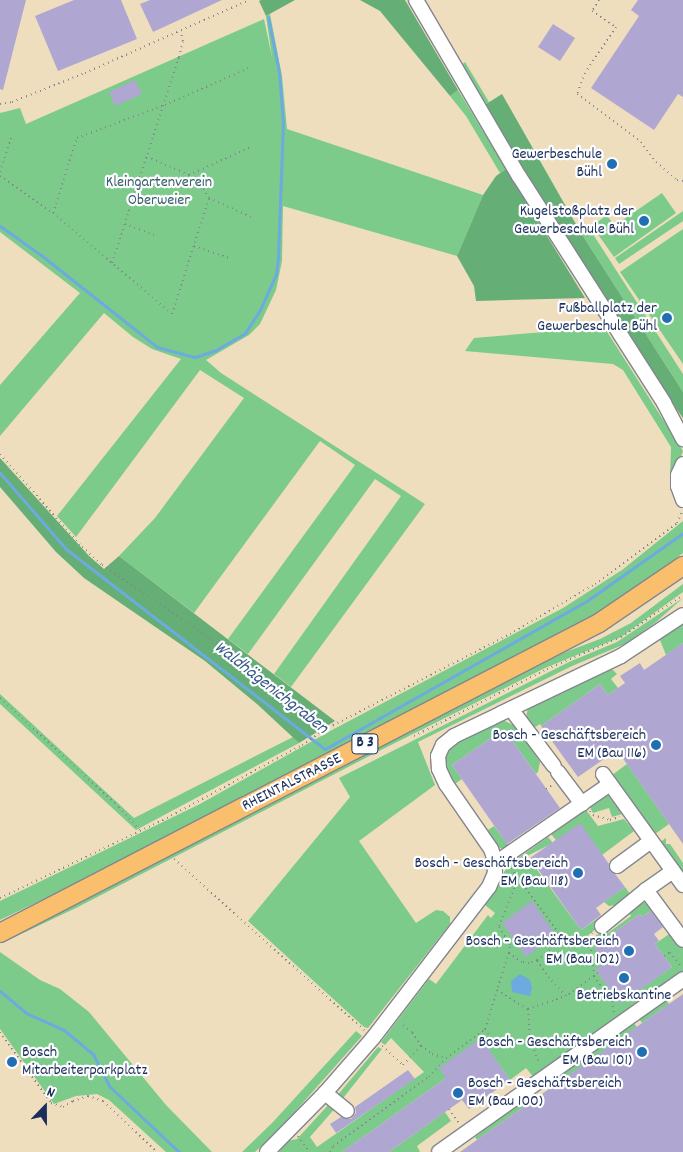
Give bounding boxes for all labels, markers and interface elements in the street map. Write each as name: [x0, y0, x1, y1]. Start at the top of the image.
place label: Gewerbeschule Bühl: [511, 145, 602, 183]
marker: Gewerbeschule Bühl: [606, 158, 618, 170]
park label: Kleingartenverein Oberweier: [106, 173, 212, 211]
place label: Kugelstoßplatz der Gewerbeschule Bühl: [514, 202, 634, 240]
marker: Kugelstoßplatz der Gewerbeschule Bühl: [638, 215, 650, 227]
place label: Fußballplatz der Gewerbeschule Bühl: [537, 299, 657, 337]
marker: Fußballplatz der Gewerbeschule Bühl: [661, 312, 673, 324]
water label: Waldhägenichgraben: [209, 638, 331, 740]
place label: Bosch - Geschäftsbereich EM (Bau 116): [492, 726, 646, 764]
road number: B 3: [351, 732, 379, 756]
marker: Bosch - Geschäftsbereich EM (Bau 116): [650, 739, 662, 751]
street label: RHEINTALSTRASSE: [239, 750, 345, 816]
place label: Bosch - Geschäftsbereich EM (Bau 118): [414, 854, 568, 892]
marker: Bosch - Geschäftsbereich EM (Bau 118): [572, 867, 584, 879]
place label: Bosch - Geschäftsbereich EM (Bau 102): [465, 932, 619, 970]
marker: Bosch - Geschäftsbereich EM (Bau 102): [623, 945, 635, 957]
marker: Betriebskantine: [618, 972, 630, 984]
place label: Betriebskantine: [577, 986, 671, 1006]
place label: Bosch - Geschäftsbereich EM (Bau 101): [478, 1033, 632, 1071]
place label: Bosch Mitarbeiterparkplatz: [22, 1043, 147, 1081]
marker: Bosch - Geschäftsbereich EM (Bau 101): [636, 1046, 648, 1058]
marker: Bosch Mitarbeiterparkplatz: [6, 1056, 18, 1068]
place label: Bosch - Geschäftsbereich EM (Bau 100): [468, 1074, 622, 1112]
north arrow: [20, 1082, 70, 1132]
text: N: [44, 1083, 58, 1104]
marker: Bosch - Geschäftsbereich EM (Bau 100): [452, 1087, 464, 1099]

